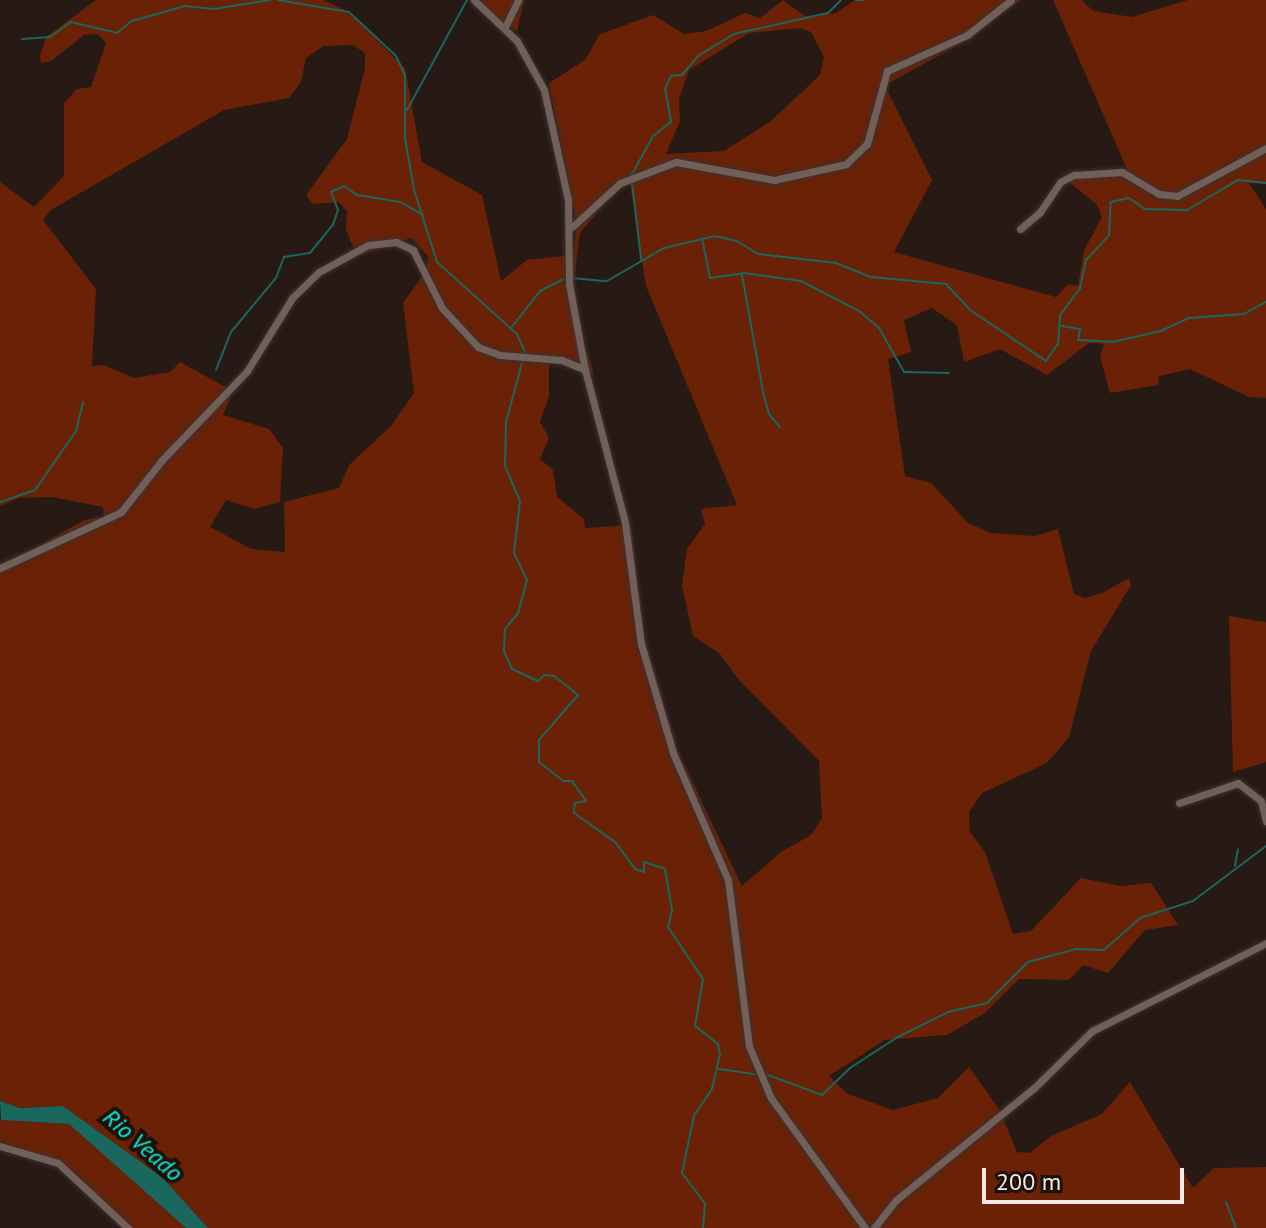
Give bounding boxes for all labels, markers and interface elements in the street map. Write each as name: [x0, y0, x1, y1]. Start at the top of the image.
water label: Rio Veado: [97, 1102, 189, 1188]
scale bar: [986, 1152, 1188, 1202]
text: 200 m: [996, 1166, 1061, 1197]

